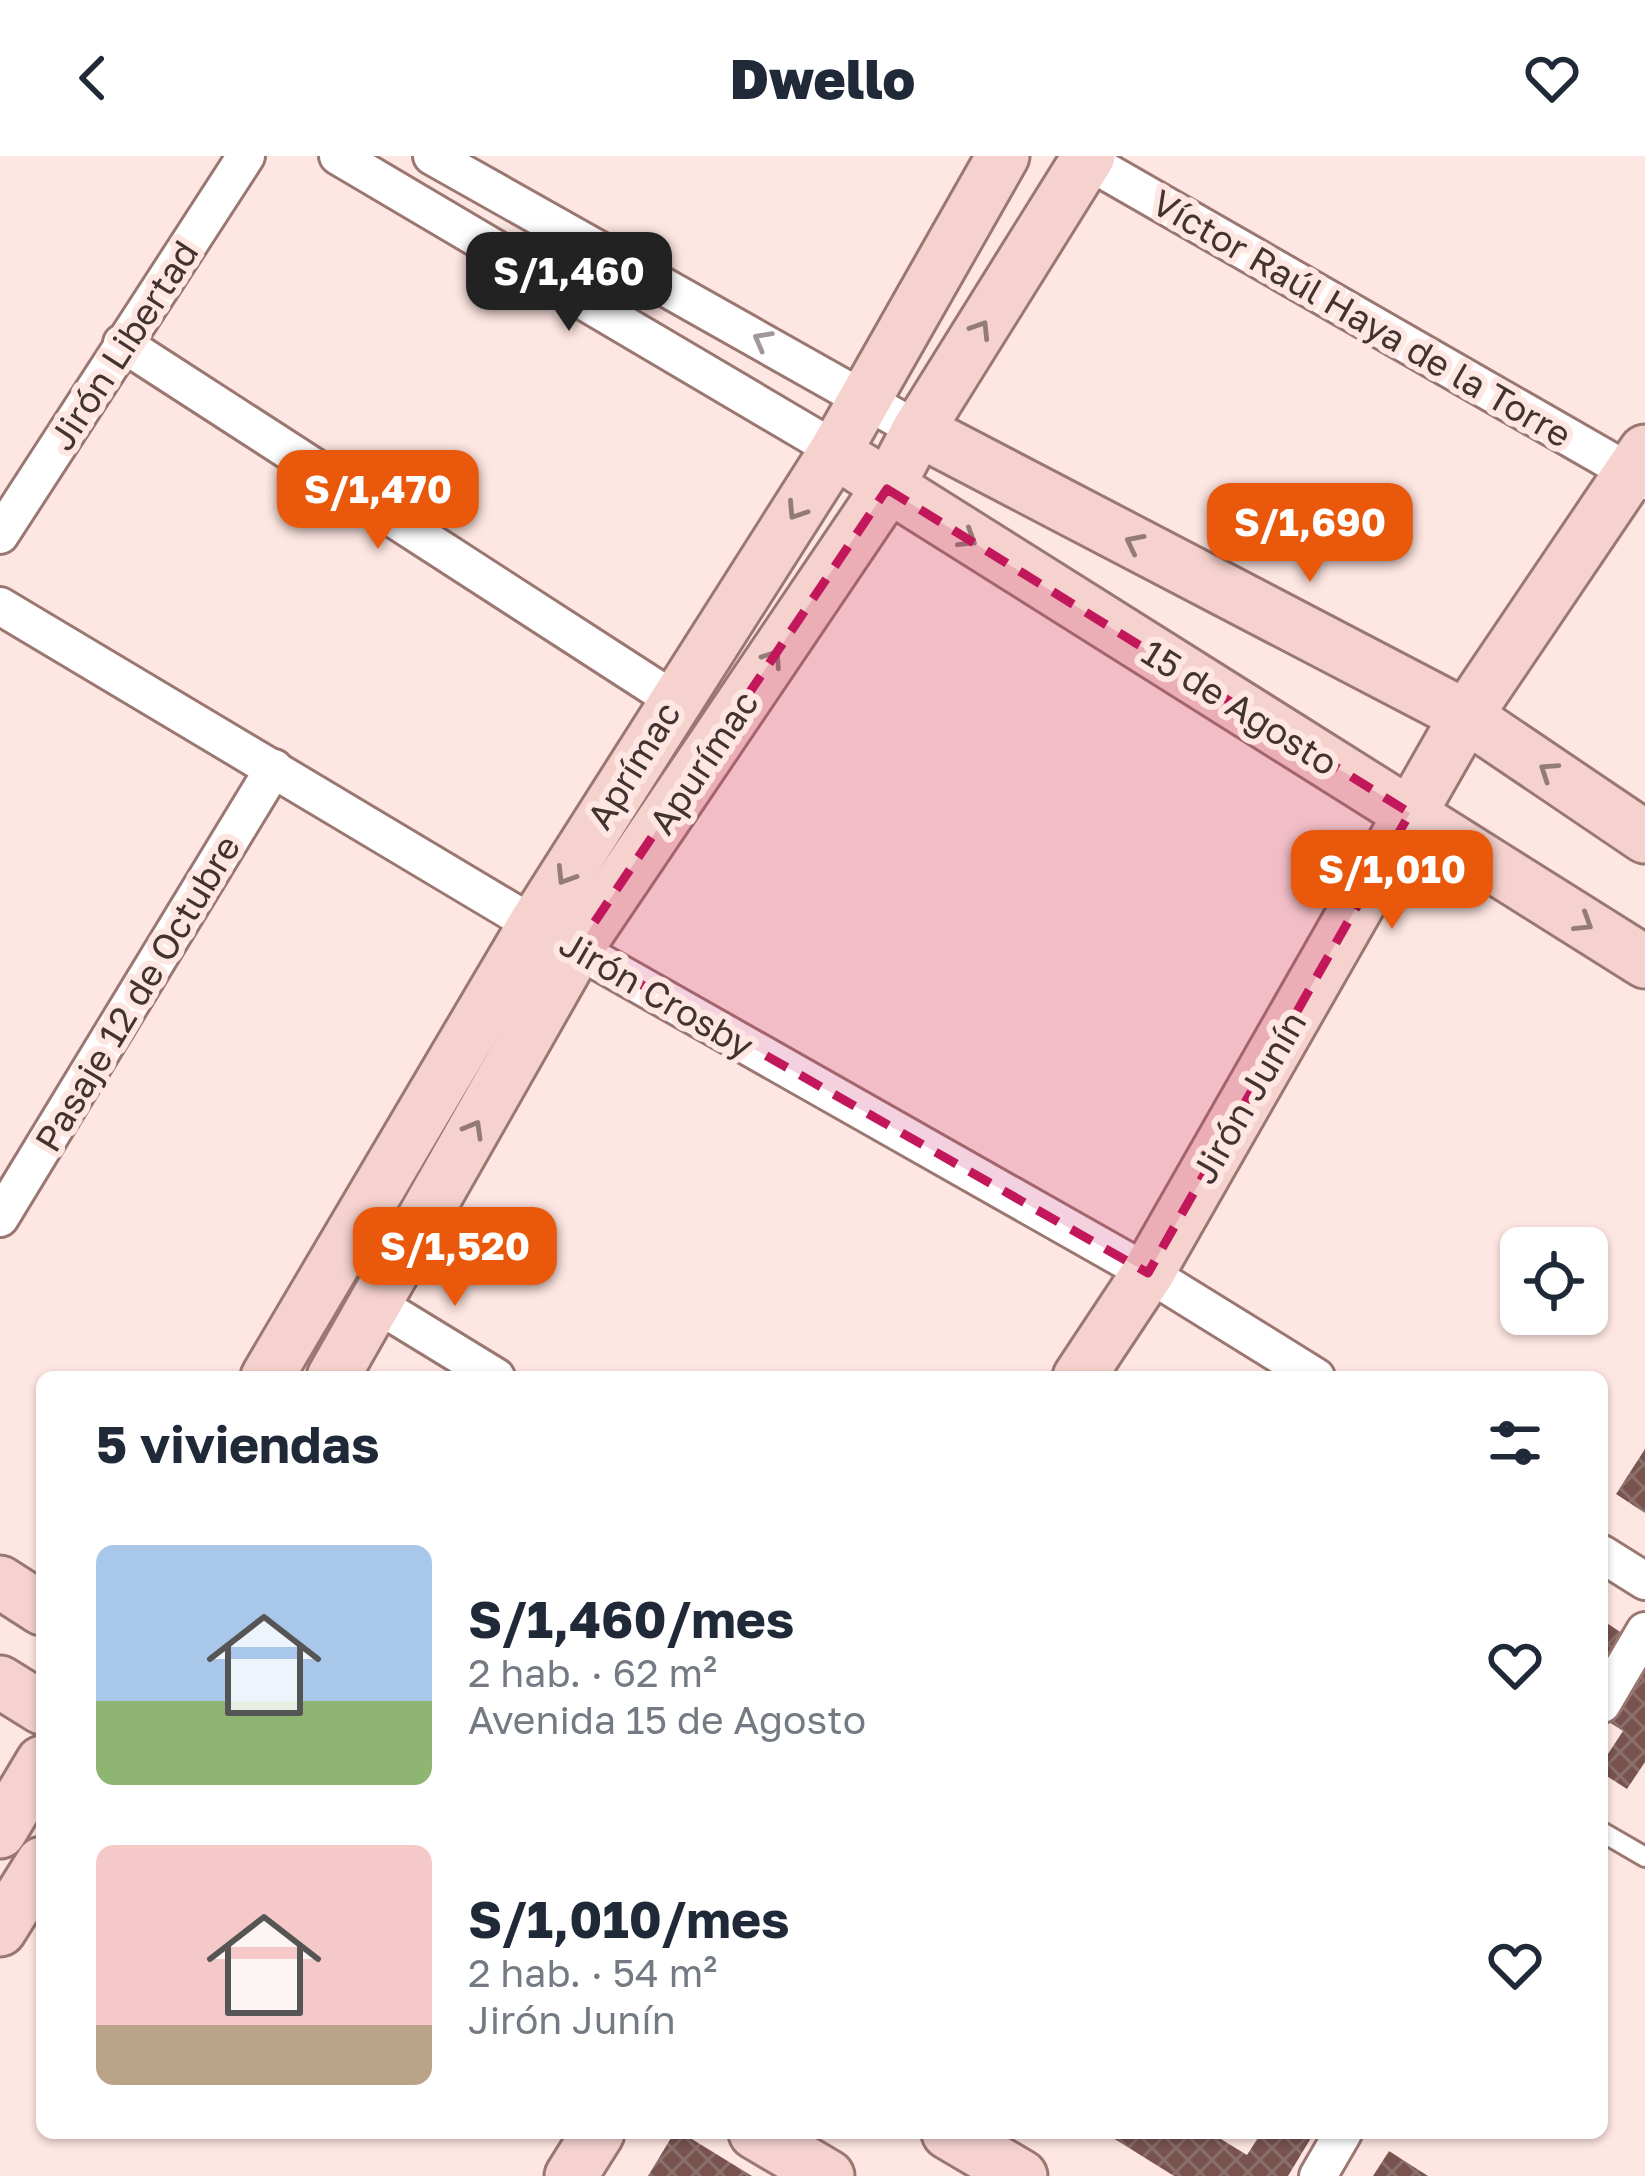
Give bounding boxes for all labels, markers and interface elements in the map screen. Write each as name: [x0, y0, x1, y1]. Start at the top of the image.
icon: back: [60, 45, 126, 111]
icon: heart: [1519, 45, 1585, 111]
text: Dwello: [730, 46, 915, 111]
street label: Víctor Raúl Haya de la Torre: [1145, 180, 1579, 456]
street label: Jirón Libertad: [39, 232, 207, 458]
pin: S/1,460: [458, 232, 680, 334]
text: S/1,460: [493, 247, 645, 294]
one-way arrow: [967, 320, 989, 342]
one-way arrow: [753, 331, 775, 354]
pin: S/1,470: [267, 450, 489, 552]
text: S/1,470: [304, 465, 452, 512]
pin: S/1,690: [1199, 483, 1421, 585]
one-way arrow: [788, 498, 811, 520]
text: S/1,690: [1234, 498, 1386, 545]
one-way arrow: [955, 525, 977, 547]
one-way arrow: [1124, 534, 1146, 557]
street label: 15 de Agosto: [1134, 630, 1346, 784]
one-way arrow: [759, 650, 781, 672]
street label: Apurímac: [639, 682, 767, 842]
street label: Aprímac: [577, 693, 689, 837]
one-way arrow: [1540, 763, 1562, 785]
street label: Pasaje 12 de Octubre: [26, 827, 248, 1159]
pin: S/1,010: [1281, 830, 1503, 932]
text: S/1,010: [1318, 845, 1466, 892]
one-way arrow: [557, 863, 579, 885]
one-way arrow: [1570, 909, 1592, 931]
street label: Jirón Crosby: [553, 921, 761, 1067]
street label: Jirón Junín: [1181, 1003, 1315, 1191]
one-way arrow: [460, 1121, 483, 1142]
pin: S/1,520: [344, 1207, 566, 1309]
text: S/1,520: [380, 1222, 530, 1269]
map controls: [1500, 1227, 1608, 1335]
button: locate: [1500, 1227, 1608, 1335]
icon: filters: [1482, 1410, 1548, 1476]
text: 5 viviendas: [96, 1413, 379, 1474]
text: S/1,460/mes: [468, 1588, 794, 1649]
icon: home: [192, 1593, 336, 1737]
icon: heart: [1482, 1632, 1548, 1698]
text: 2 hab. · 62 m²: [468, 1649, 717, 1696]
text: Avenida 15 de Agosto: [468, 1696, 866, 1743]
text: S/1,010/mes: [468, 1888, 790, 1949]
icon: home: [192, 1893, 336, 2037]
icon: heart: [1482, 1932, 1548, 1998]
text: 2 hab. · 54 m²: [468, 1949, 717, 1996]
text: Jirón Junín: [468, 1996, 676, 2043]

